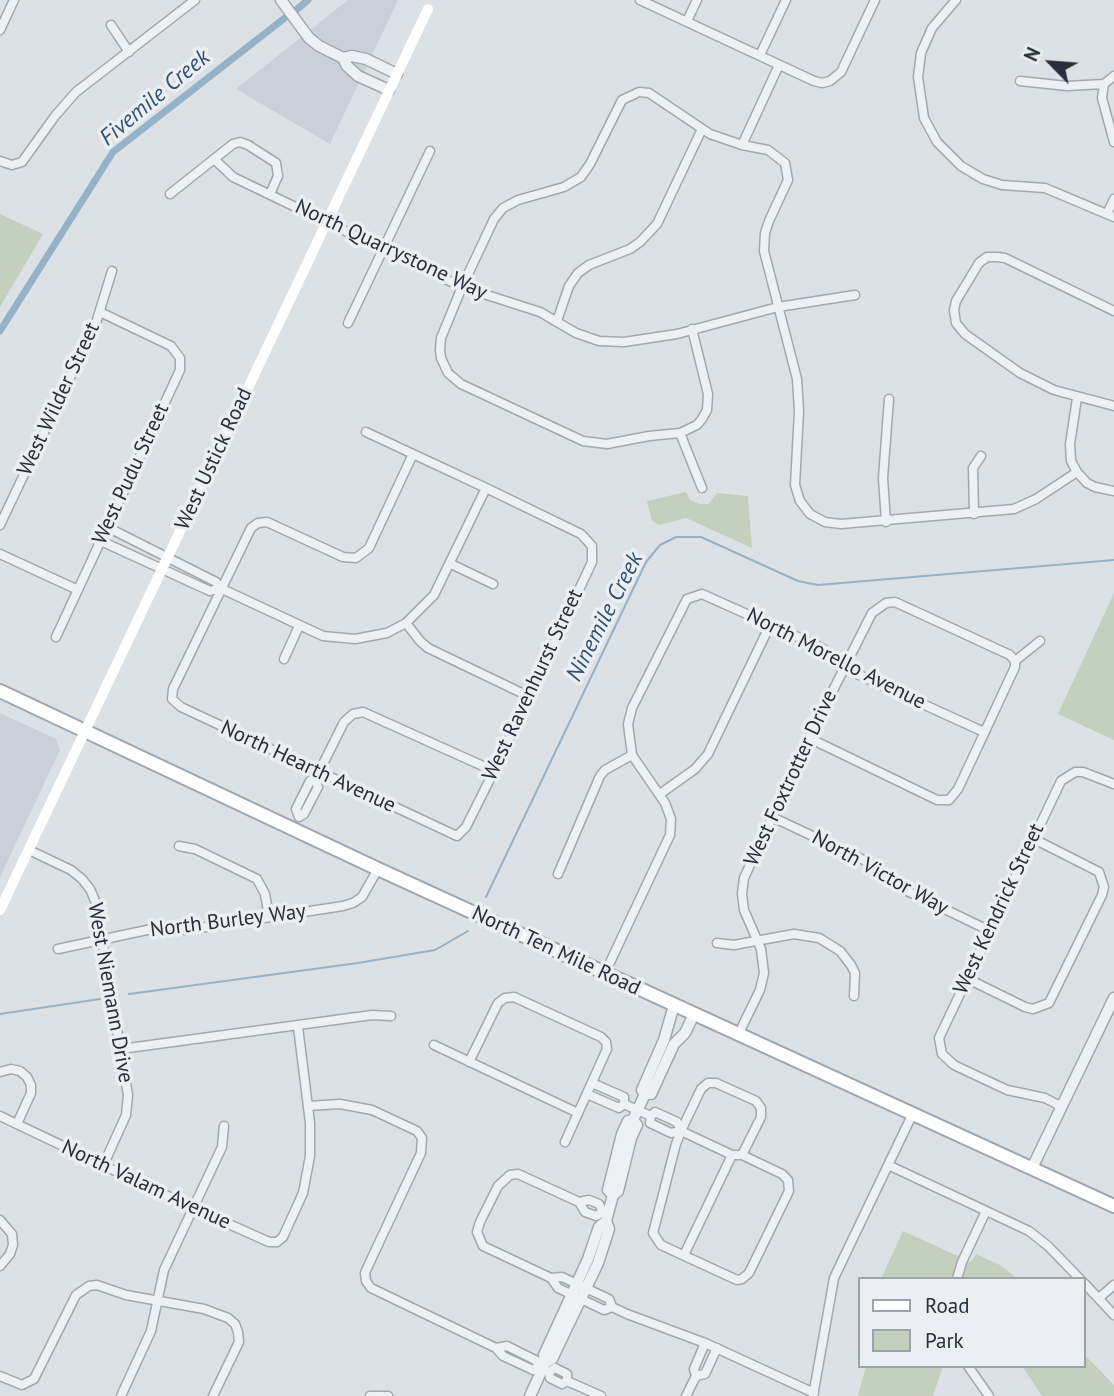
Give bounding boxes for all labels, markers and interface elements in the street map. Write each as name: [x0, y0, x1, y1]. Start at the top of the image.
north arrow: [1016, 28, 1086, 98]
text: N: [1018, 43, 1045, 65]
water label: Fivemile Creek: [94, 44, 216, 152]
street label: North Quarrystone Way: [291, 194, 491, 306]
street label: West Wilder Street: [12, 318, 106, 480]
street label: West Ustick Road: [170, 384, 258, 534]
street label: West Pudu Street: [87, 399, 175, 549]
water label: Ninemile Creek: [561, 548, 649, 686]
street label: West Ravenhurst Street: [477, 585, 589, 785]
street label: North Morello Avenue: [742, 603, 930, 715]
street label: West Foxtrotter Drive: [739, 686, 843, 870]
street label: North Hearth Avenue: [217, 715, 399, 819]
street label: West Kendrick Street: [948, 820, 1050, 998]
street label: North Victor Way: [807, 825, 953, 921]
street label: North Burley Way: [149, 899, 307, 943]
street label: West Niemann Drive: [82, 901, 138, 1085]
street label: North Ten Mile Road: [468, 901, 644, 1001]
street label: North Valam Avenue: [58, 1135, 234, 1235]
legend: [858, 1277, 1086, 1368]
text: Road: [925, 1292, 969, 1319]
text: Park: [925, 1327, 964, 1354]

